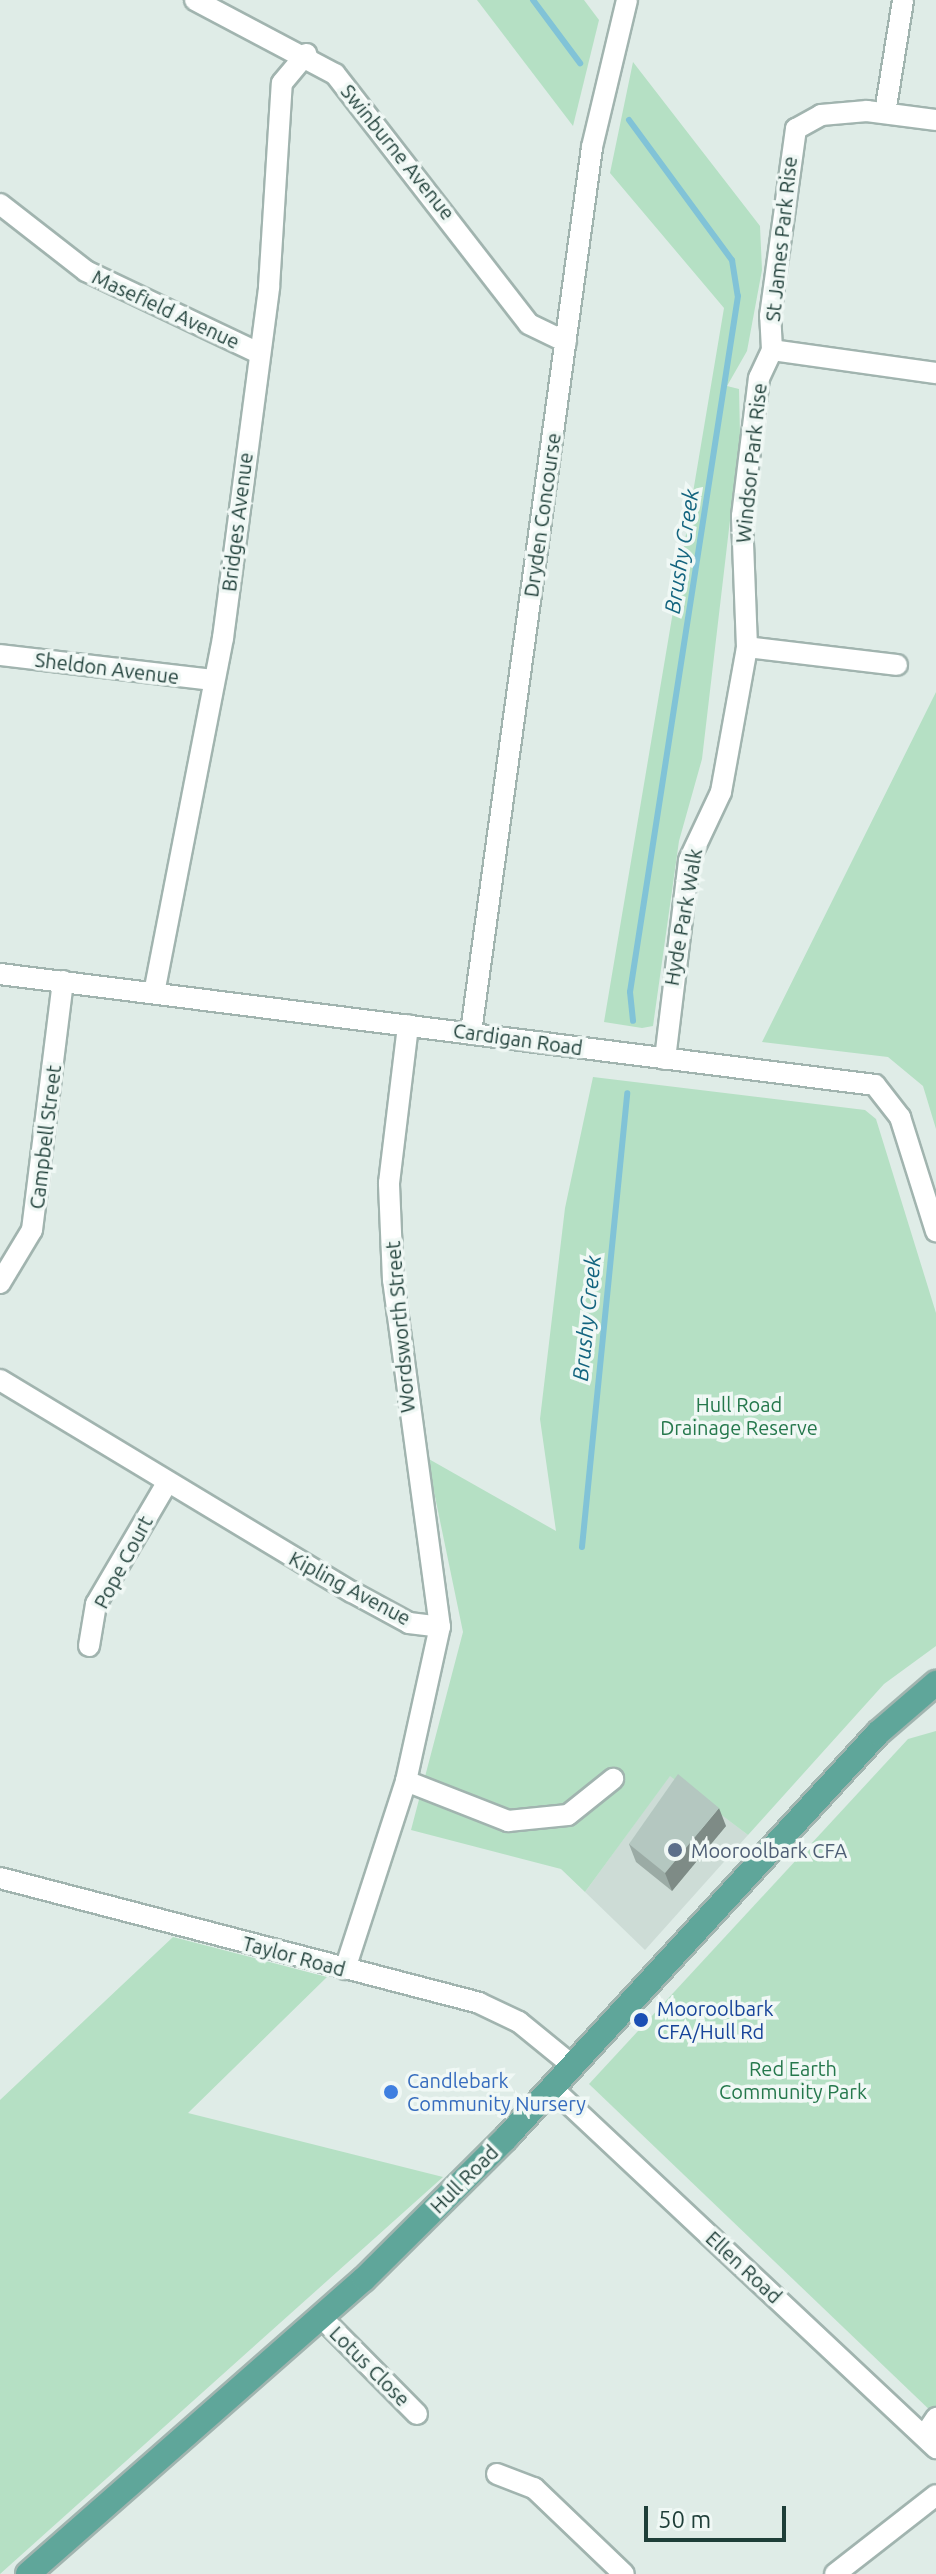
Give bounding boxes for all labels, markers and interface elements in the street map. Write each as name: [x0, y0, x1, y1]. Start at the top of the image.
street label: Swinburne Avenue: [336, 79, 460, 225]
street label: St James Park Rise: [760, 155, 802, 323]
street label: Masefield Avenue: [89, 264, 243, 354]
street label: Windsor Park Rise: [731, 382, 771, 544]
street label: Dryden Concourse: [519, 431, 565, 599]
street label: Bridges Avenue: [217, 451, 257, 593]
water label: Brushy Creek: [658, 487, 704, 615]
street label: Sheldon Avenue: [34, 647, 180, 689]
street label: Hyde Park Walk: [659, 847, 707, 987]
street label: Cardigan Road: [452, 1018, 584, 1060]
street label: Campbell Street: [24, 1063, 66, 1211]
street label: Wordsworth Street: [381, 1240, 419, 1414]
water label: Brushy Creek: [566, 1254, 606, 1382]
park label: Hull Road Drainage Reserve: [660, 1393, 818, 1440]
street label: Pope Court: [89, 1512, 157, 1612]
street label: Kipling Avenue: [285, 1546, 415, 1630]
place label: Mooroolbark CFA: [691, 1838, 847, 1862]
marker: Mooroolbark CFA: [666, 1841, 684, 1859]
street label: Taylor Road: [240, 1931, 348, 1981]
place label: Mooroolbark CFA/Hull Rd: [657, 1996, 774, 2043]
marker: Mooroolbark CFA/Hull Rd: [632, 2011, 650, 2029]
park label: Red Earth Community Park: [719, 2057, 867, 2104]
place label: Candlebark Community Nursery: [407, 2068, 586, 2115]
marker: Candlebark Community Nursery: [382, 2083, 400, 2101]
street label: Hull Road: [425, 2140, 503, 2218]
street label: Ellen Road: [701, 2226, 787, 2308]
street label: Lotus Close: [325, 2321, 415, 2411]
scale bar: [648, 2490, 790, 2540]
text: 50 m: [658, 2506, 711, 2533]

